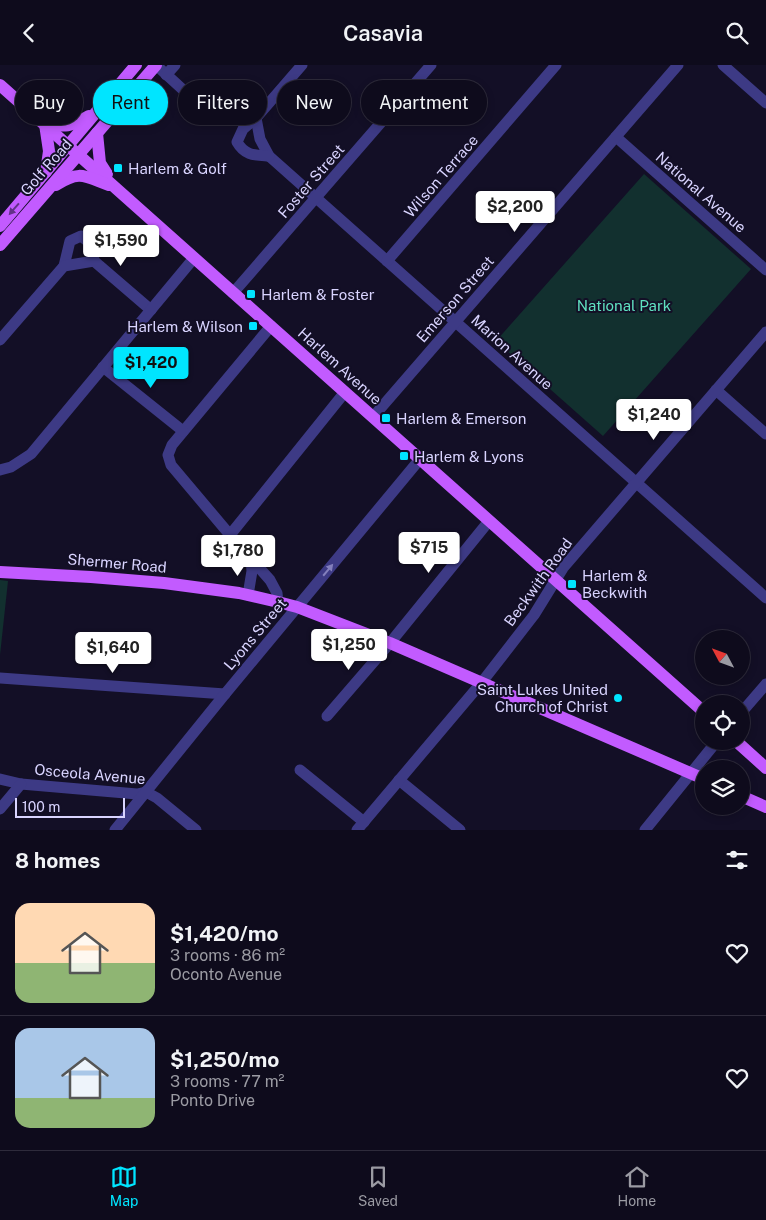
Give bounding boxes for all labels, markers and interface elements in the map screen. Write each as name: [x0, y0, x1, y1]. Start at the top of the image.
icon: back: [15, 19, 43, 47]
icon: search: [723, 19, 751, 47]
text: Casavia: [343, 20, 423, 46]
chip: Buy: [15, 80, 83, 125]
chip: Rent: [93, 80, 168, 125]
chip: Filters: [178, 80, 267, 125]
chip: New: [277, 80, 351, 125]
chip: Apartment: [361, 80, 487, 125]
street label: Wilson Terrace: [401, 131, 481, 221]
street label: Golf Road: [17, 135, 75, 199]
street label: Foster Street: [274, 141, 348, 221]
street label: National Avenue: [652, 148, 750, 236]
place label: Harlem & Golf: [128, 160, 227, 177]
marker: Harlem & Golf: [112, 162, 124, 174]
pin: $2,200: [474, 191, 556, 233]
text: $2,200: [487, 197, 543, 216]
one-way arrow: [9, 203, 20, 216]
pin: $1,590: [80, 225, 162, 267]
text: $1,590: [94, 231, 148, 250]
street label: Emerson Street: [413, 252, 497, 346]
place label: Harlem & Foster: [261, 286, 375, 303]
marker: Harlem & Foster: [245, 288, 257, 300]
park label: National Park: [577, 297, 671, 314]
street label: Marion Avenue: [468, 311, 556, 393]
place label: Harlem & Wilson: [127, 318, 243, 335]
marker: Harlem & Wilson: [247, 320, 259, 332]
street label: Harlem Avenue: [295, 324, 385, 408]
pin: $1,420: [110, 347, 192, 389]
text: $1,420: [124, 353, 178, 372]
pin: $1,240: [613, 399, 695, 441]
text: $1,240: [627, 405, 681, 424]
place label: Harlem & Emerson: [396, 410, 526, 427]
marker: Harlem & Emerson: [380, 412, 392, 424]
place label: Harlem & Lyons: [414, 448, 524, 465]
marker: Harlem & Lyons: [398, 450, 410, 462]
pin: $715: [399, 531, 459, 574]
pin: $1,780: [197, 535, 279, 577]
street label: Beckwith Road: [500, 535, 576, 629]
text: $715: [410, 538, 448, 557]
text: $1,780: [212, 541, 264, 560]
street label: Shermer Road: [67, 550, 167, 576]
one-way arrow: [323, 563, 334, 576]
place label: Harlem & Beckwith: [582, 567, 648, 601]
marker: Harlem & Beckwith: [566, 578, 578, 590]
street label: Lyons Street: [220, 595, 290, 673]
pin: $1,250: [308, 629, 390, 671]
north arrow: [695, 630, 750, 685]
map controls: [695, 630, 750, 815]
pin: $1,640: [72, 631, 154, 674]
text: $1,250: [322, 635, 376, 654]
text: $1,640: [86, 638, 140, 657]
place label: Saint Lukes United Church of Christ: [477, 681, 608, 715]
marker: Saint Lukes United Church of Christ: [612, 692, 624, 704]
button: locate: [695, 695, 750, 750]
button: layers: [695, 760, 750, 815]
street label: Osceola Avenue: [34, 761, 146, 787]
scale bar: [15, 795, 125, 818]
text: 100 m: [22, 799, 60, 815]
icon: filters: [723, 846, 751, 874]
text: 8 homes: [15, 848, 100, 873]
text: $1,420/mo: [170, 921, 279, 946]
icon: home: [55, 923, 115, 983]
icon: heart: [723, 939, 751, 967]
text: 3 rooms · 86 m²: [170, 946, 285, 965]
text: Oconto Avenue: [170, 965, 282, 984]
text: $1,250/mo: [170, 1047, 279, 1072]
icon: home: [55, 1048, 115, 1108]
icon: heart: [723, 1064, 751, 1092]
text: 3 rooms · 77 m²: [170, 1072, 284, 1091]
text: Ponto Drive: [170, 1091, 255, 1110]
tab: Map: [110, 1163, 138, 1209]
tab: Saved: [358, 1163, 398, 1209]
tab: Home: [618, 1163, 656, 1209]

